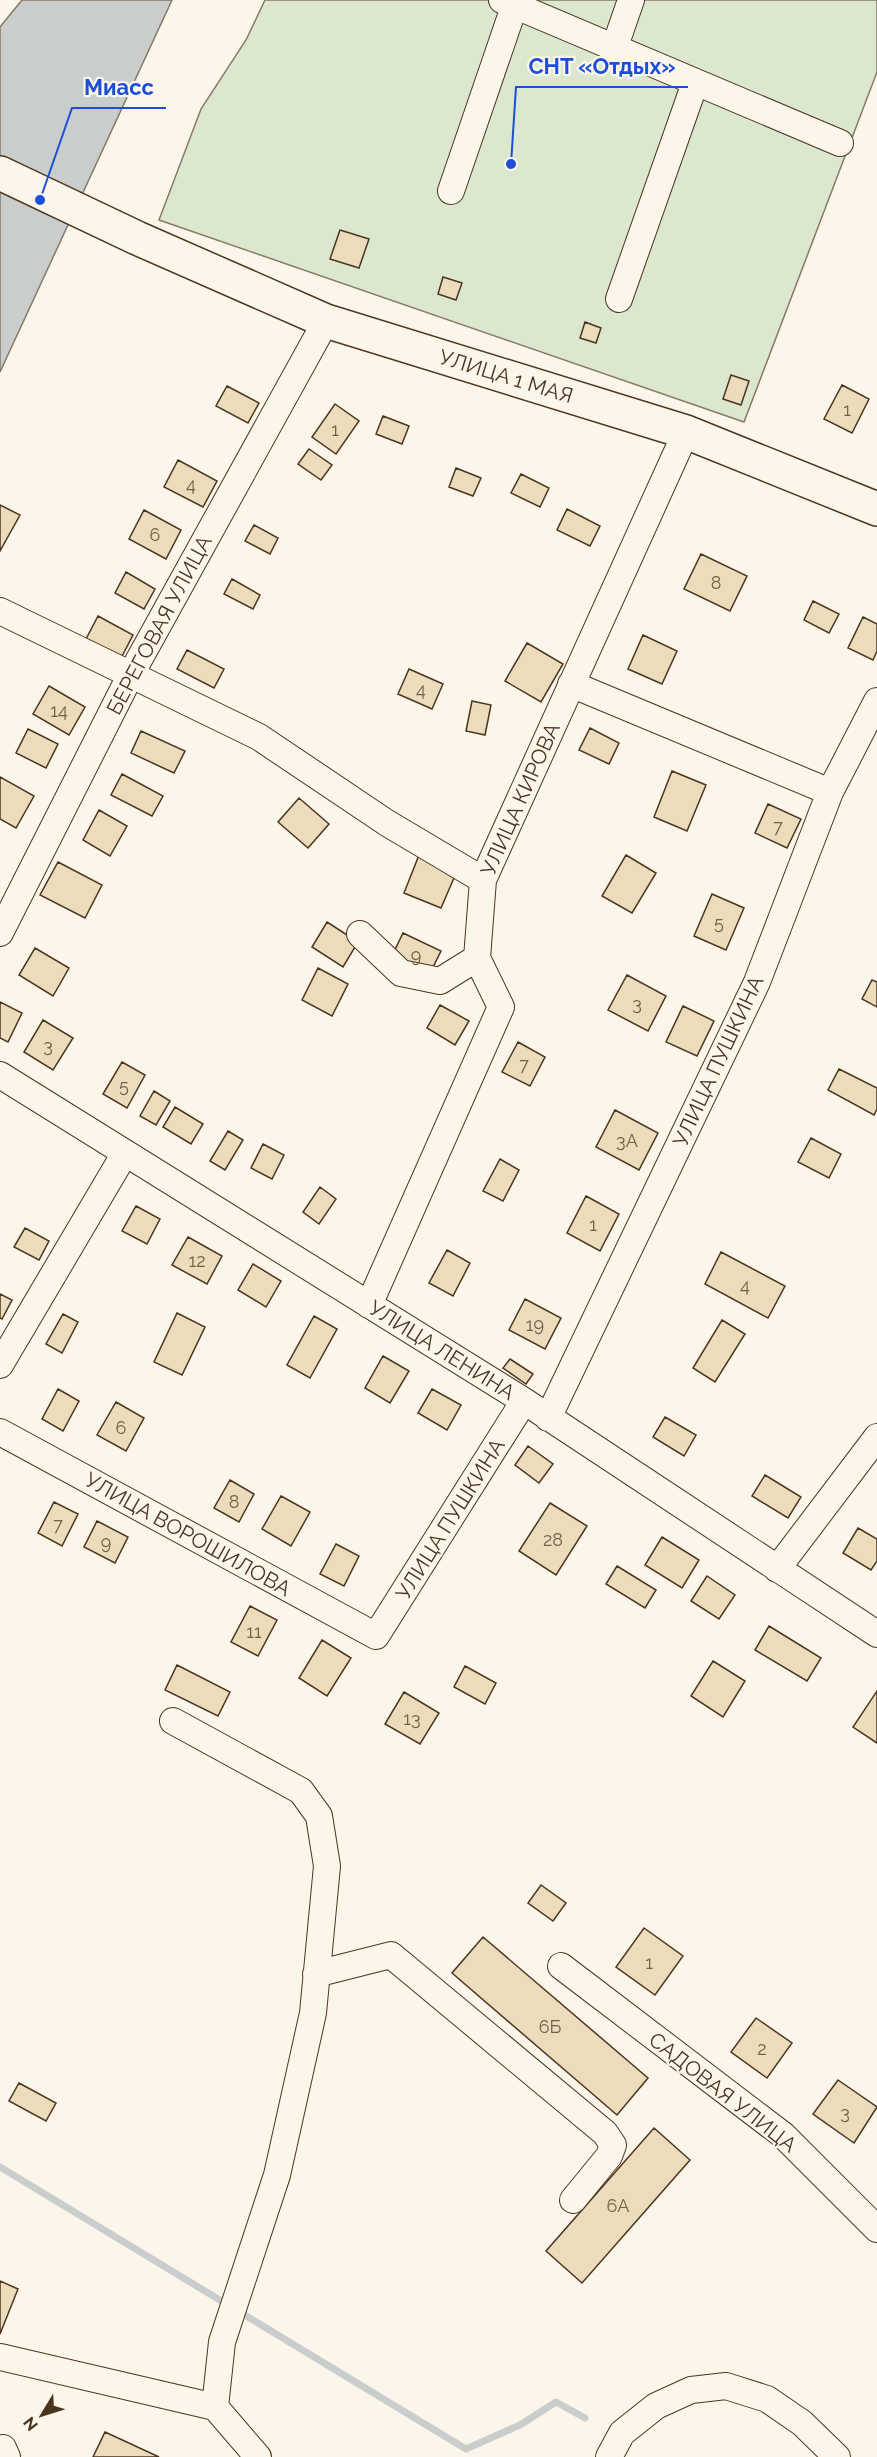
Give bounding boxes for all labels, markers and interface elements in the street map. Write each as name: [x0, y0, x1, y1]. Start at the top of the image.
callout: СНТ «Отдых»: [516, 47, 688, 87]
text: СНТ «Отдых»: [528, 53, 676, 79]
callout: Миасс: [72, 68, 166, 108]
text: Миасс: [84, 74, 154, 100]
street label: УЛИЦА 1 МАЯ: [436, 344, 576, 408]
house number: 1: [843, 399, 851, 420]
house number: 1: [331, 419, 339, 440]
house number: 4: [186, 474, 196, 495]
house number: 6: [150, 524, 161, 545]
street label: БЕРЕГОВАЯ УЛИЦА: [101, 531, 217, 719]
house number: 8: [711, 572, 721, 593]
house number: 4: [416, 679, 426, 700]
house number: 14: [50, 700, 68, 721]
street label: УЛИЦА КИРОВА: [475, 719, 565, 879]
house number: 7: [773, 816, 783, 837]
house number: 5: [714, 912, 724, 933]
house number: 9: [411, 945, 421, 966]
street label: УЛИЦА ПУШКИНА: [668, 972, 768, 1150]
house number: 3: [632, 993, 642, 1014]
house number: 3: [43, 1035, 53, 1056]
house number: 7: [519, 1054, 529, 1075]
house number: 5: [119, 1075, 129, 1096]
house number: 3А: [616, 1130, 638, 1151]
house number: 1: [589, 1214, 597, 1235]
house number: 12: [188, 1250, 206, 1271]
house number: 4: [740, 1275, 750, 1296]
street label: УЛИЦА ЛЕНИНА: [364, 1295, 520, 1405]
house number: 19: [526, 1314, 544, 1335]
house number: 6: [116, 1417, 127, 1438]
street label: УЛИЦА ПУШКИНА: [390, 1434, 510, 1604]
street label: УЛИЦА ВОРОШИЛОВА: [81, 1467, 295, 1601]
house number: 8: [229, 1491, 239, 1512]
house number: 7: [53, 1514, 63, 1535]
house number: 28: [543, 1529, 563, 1550]
house number: 9: [101, 1532, 111, 1553]
house number: 11: [246, 1621, 262, 1642]
house number: 13: [403, 1708, 421, 1729]
house number: 1: [645, 1952, 653, 1973]
house number: 6Б: [539, 2016, 562, 2037]
street label: САДОВАЯ УЛИЦА: [644, 2027, 802, 2157]
house number: 2: [757, 2038, 767, 2059]
house number: 3: [840, 2102, 850, 2123]
house number: 6А: [607, 2195, 629, 2216]
north arrow: [12, 2385, 72, 2445]
text: N: [19, 2413, 42, 2435]

